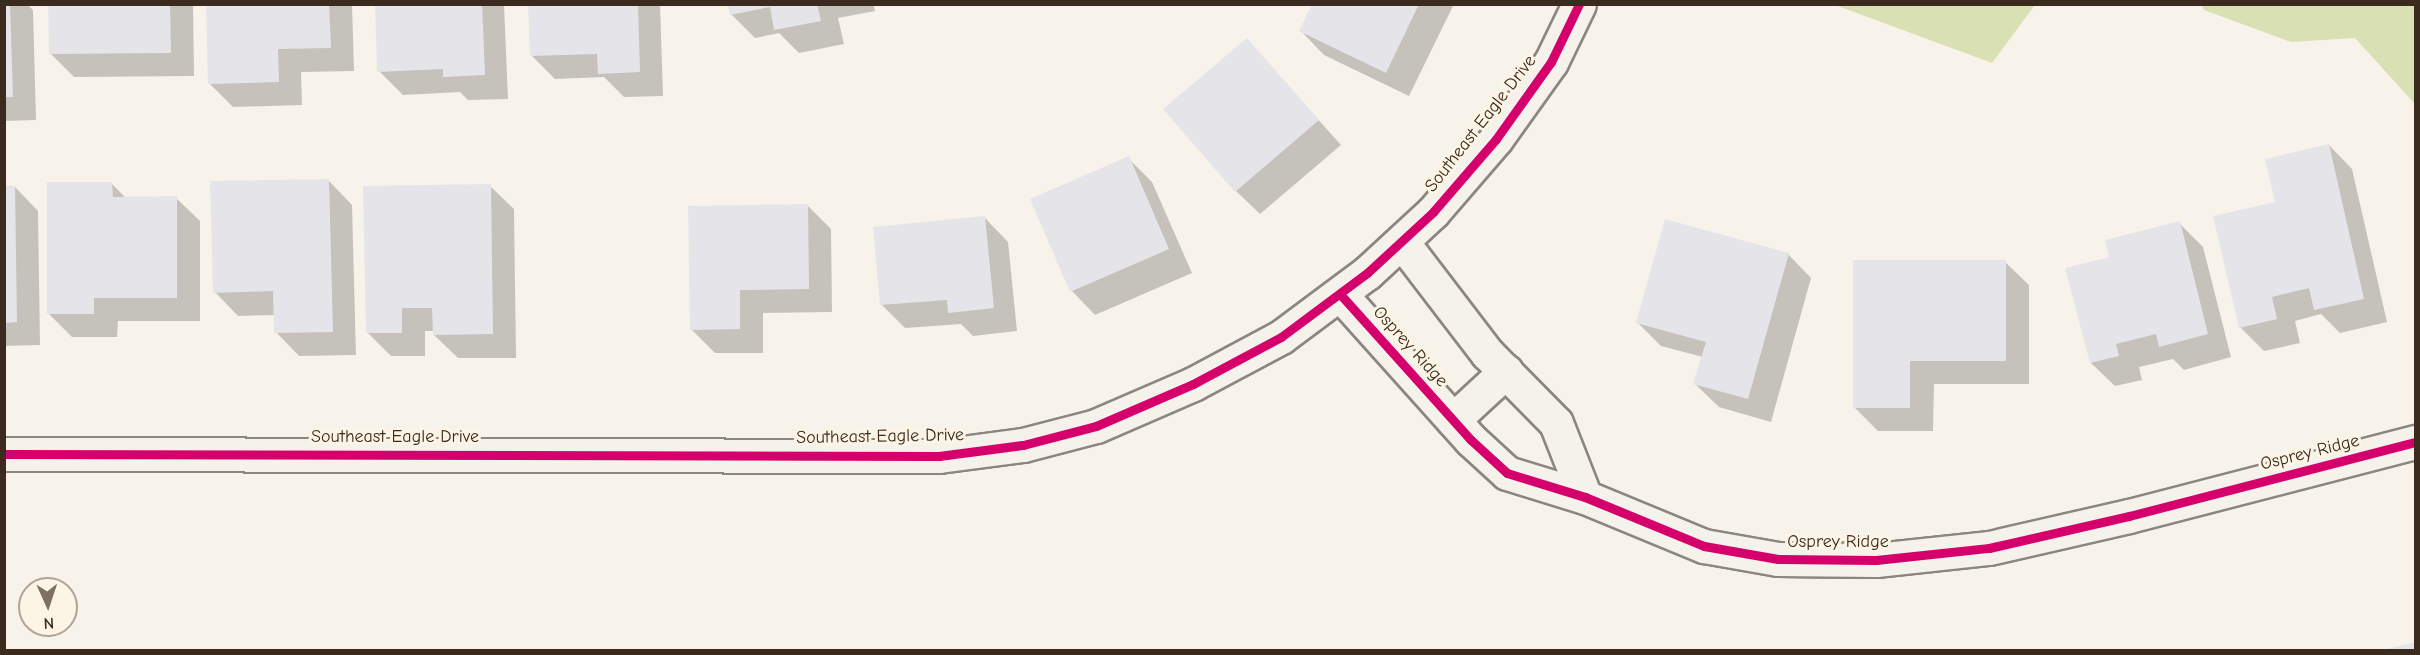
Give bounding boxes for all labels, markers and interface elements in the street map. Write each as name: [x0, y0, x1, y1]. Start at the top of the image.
street label: Southeast Eagle Drive: [1421, 51, 1541, 197]
street label: Osprey Ridge: [1368, 302, 1452, 392]
street label: Southeast Eagle Drive: [796, 425, 964, 449]
street label: Southeast Eagle Drive: [311, 426, 479, 448]
street label: Osprey Ridge: [2258, 430, 2362, 476]
street label: Osprey Ridge: [1787, 531, 1889, 553]
north arrow: [18, 577, 78, 637]
text: N: [43, 614, 55, 632]

